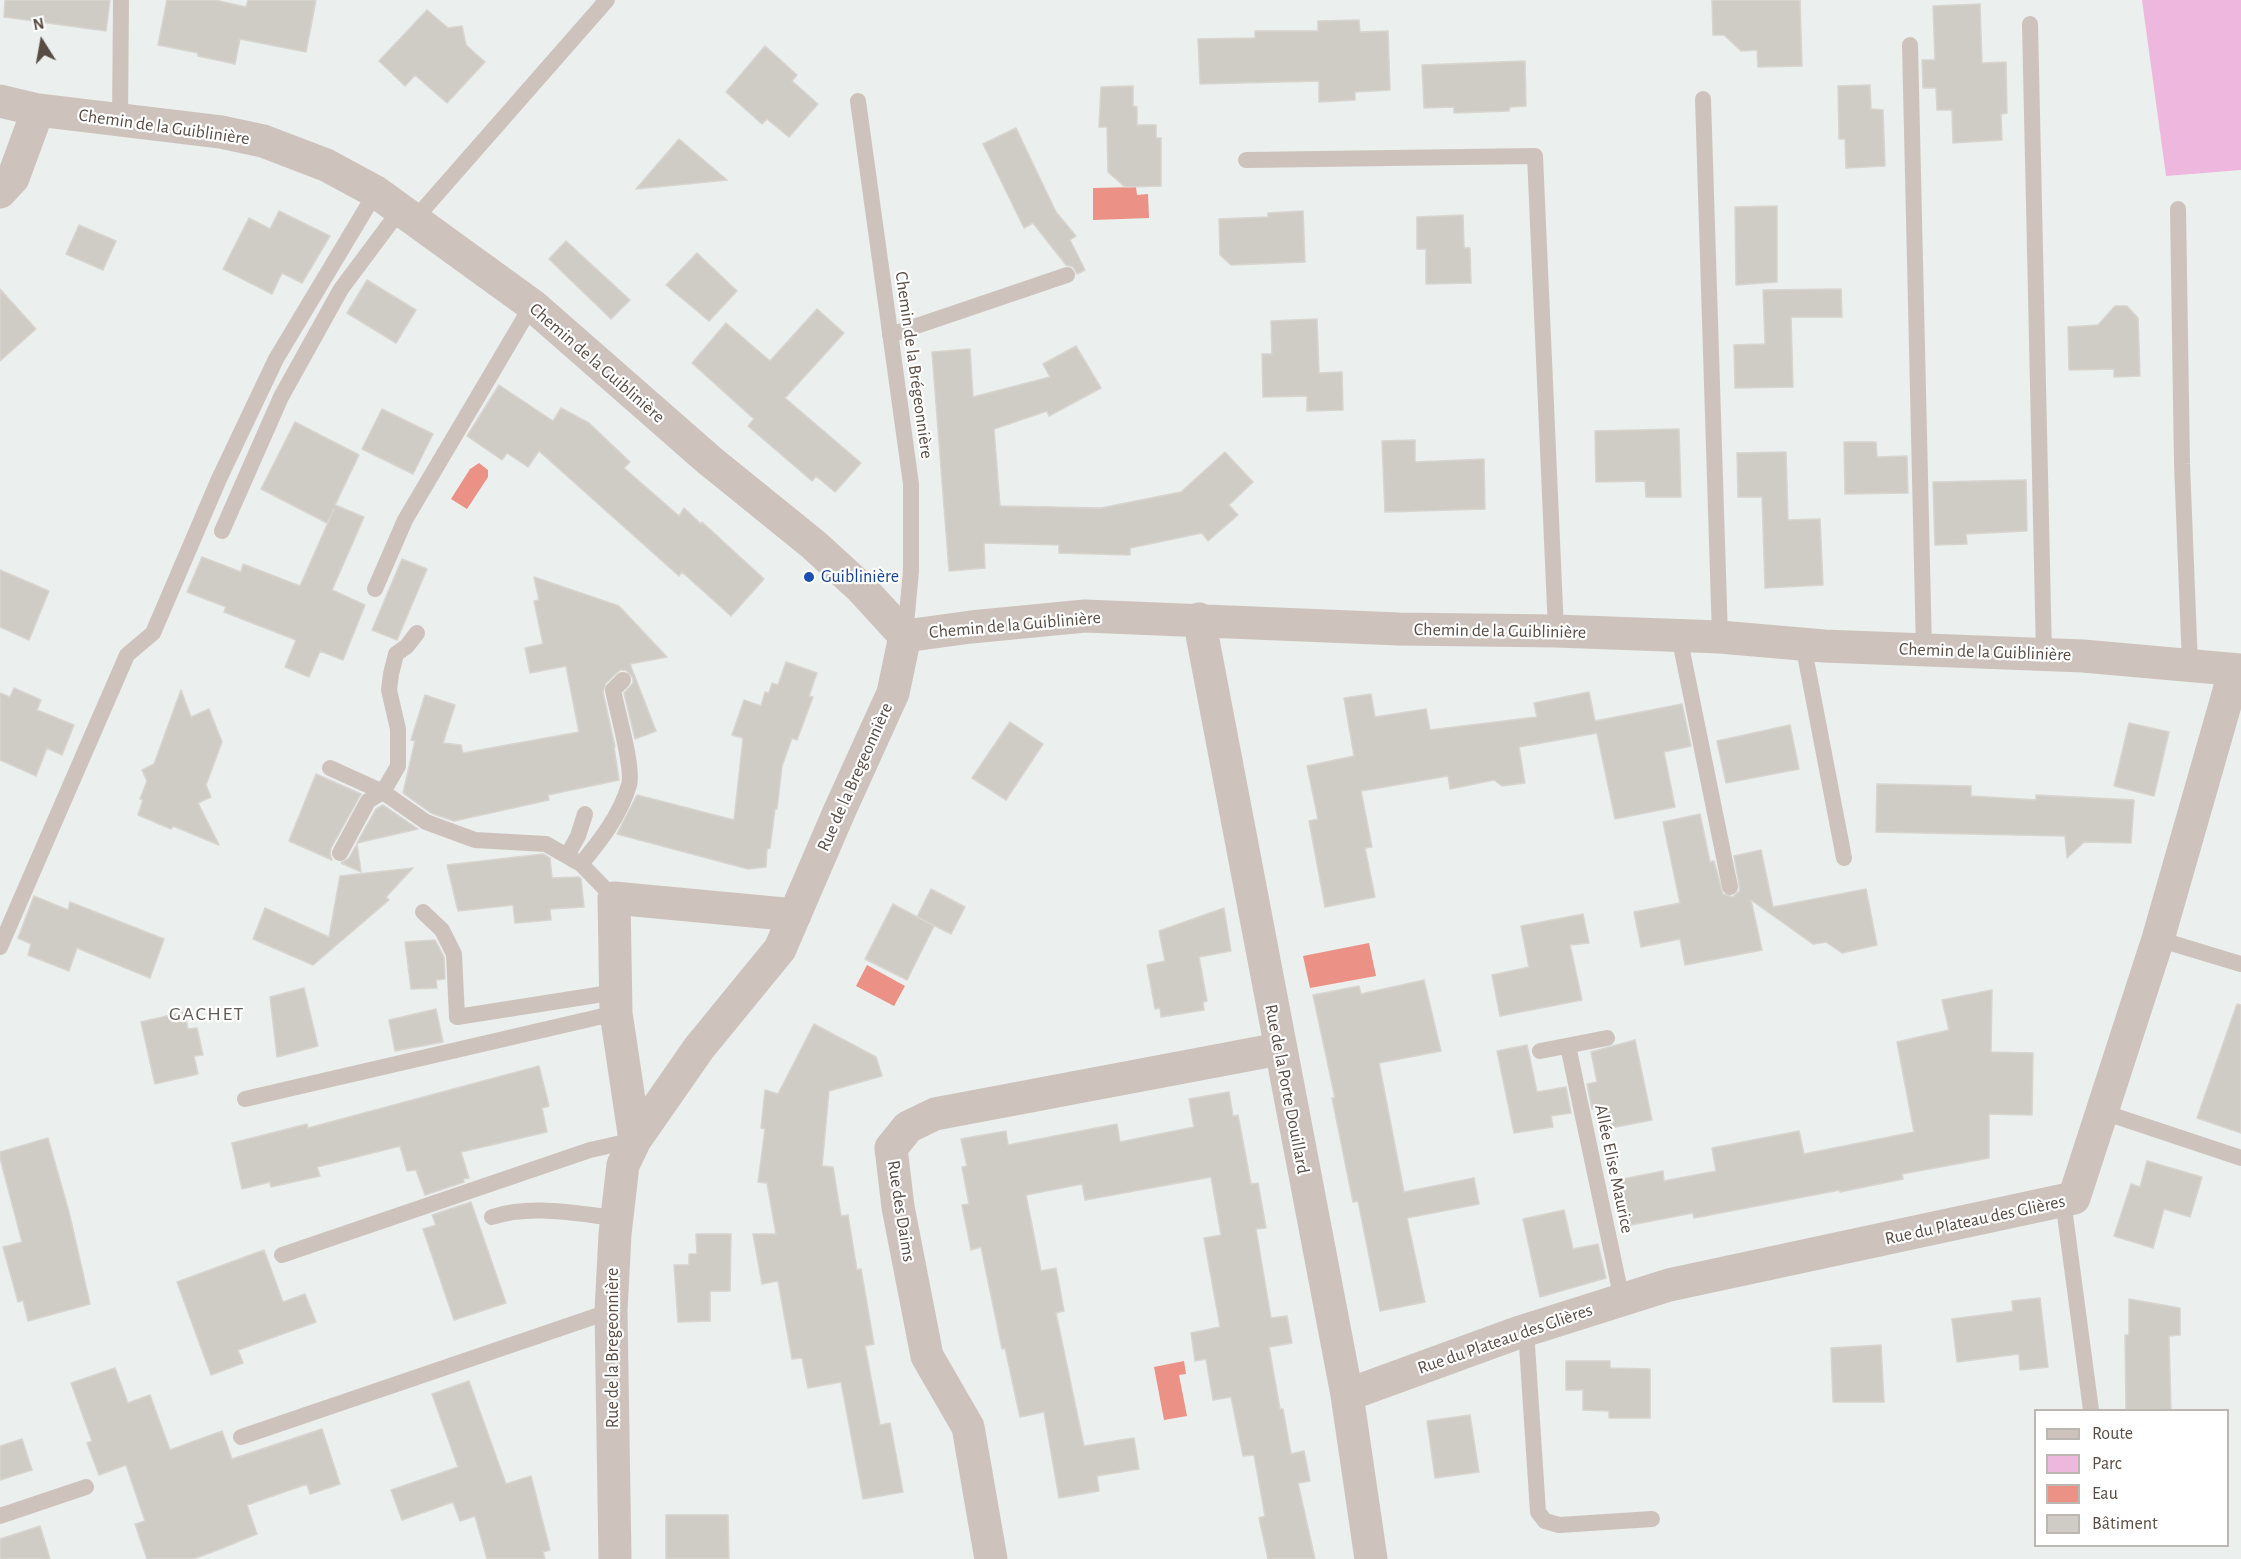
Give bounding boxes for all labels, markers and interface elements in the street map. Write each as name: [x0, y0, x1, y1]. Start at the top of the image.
north arrow: [12, 12, 72, 72]
text: N: [32, 15, 46, 33]
street label: Chemin de la Guiblinière: [77, 104, 251, 150]
street label: Chemin de la Brégeonnière: [890, 270, 938, 460]
street label: Chemin de la Guiblinière: [525, 298, 669, 428]
place label: Guiblinière: [821, 566, 899, 588]
marker: Guiblinière: [802, 570, 816, 584]
street label: Chemin de la Guiblinière: [928, 607, 1102, 643]
street label: Chemin de la Guiblinière: [1414, 619, 1586, 643]
street label: Chemin de la Guiblinière: [1898, 638, 2072, 666]
street label: Rue de la Bregeonnière: [812, 699, 898, 855]
district label: GACHET: [169, 1002, 245, 1026]
street label: Rue de la Porte Douillard: [1260, 1002, 1314, 1176]
street label: Allée Elise Maurice: [1590, 1103, 1638, 1235]
street label: Rue des Daims: [882, 1159, 920, 1263]
street label: Rue du Plateau des Glières: [1883, 1190, 2067, 1250]
street label: Rue de la Bregeonnière: [602, 1268, 624, 1428]
street label: Rue du Plateau des Glières: [1415, 1299, 1595, 1379]
legend: [2034, 1409, 2229, 1547]
text: Route: [2092, 1425, 2133, 1443]
text: Parc: [2092, 1455, 2122, 1473]
text: Eau: [2092, 1485, 2118, 1503]
text: Bâtiment: [2092, 1515, 2158, 1533]

